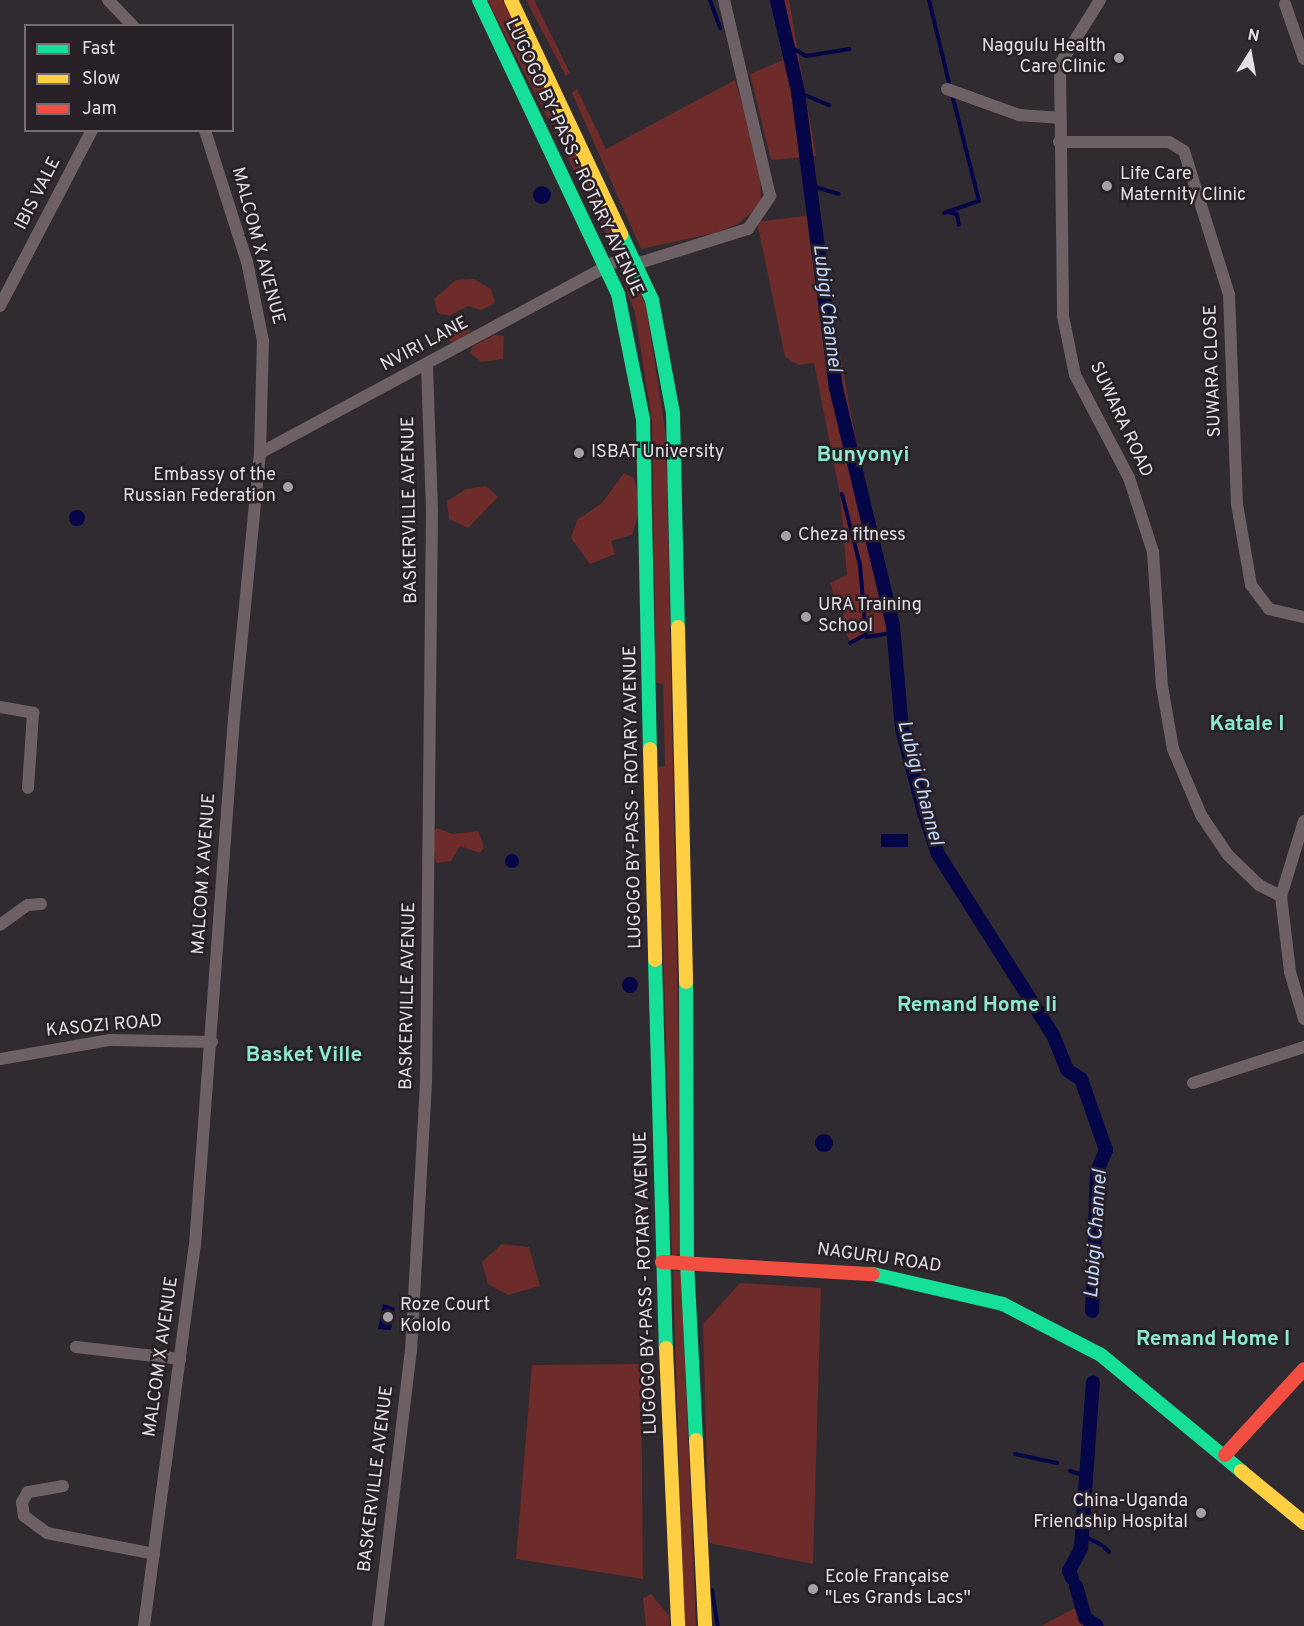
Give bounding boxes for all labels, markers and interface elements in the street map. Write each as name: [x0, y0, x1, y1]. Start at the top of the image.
street label: LUGOGO BY-PASS - ROTARY AVENUE: [499, 15, 647, 301]
legend: [24, 24, 234, 132]
north arrow: [1220, 24, 1280, 84]
text: N: [1246, 25, 1261, 47]
place label: Naggulu Health Care Clinic: [982, 37, 1106, 80]
text: Fast: [82, 38, 115, 61]
marker: Naggulu Health Care Clinic: [1110, 49, 1128, 67]
text: Slow: [82, 68, 120, 91]
text: Jam: [82, 98, 117, 121]
street label: IBIS VALE: [11, 154, 67, 234]
street label: MALCOM X AVENUE: [226, 165, 288, 327]
place label: Life Care Maternity Clinic: [1120, 165, 1246, 207]
marker: Life Care Maternity Clinic: [1098, 177, 1116, 195]
water label: Lubigi Channel: [806, 243, 846, 373]
street label: SUWARA CLOSE: [1201, 304, 1227, 438]
street label: NVIRI LANE: [377, 313, 473, 377]
street label: SUWARA ROAD: [1084, 358, 1156, 482]
street label: BASKERVILLE AVENUE: [399, 416, 423, 604]
place label: ISBAT University: [591, 442, 725, 464]
district label: Bunyonyi: [817, 443, 909, 469]
marker: ISBAT University: [572, 446, 586, 460]
place label: Embassy of the Russian Federation: [123, 466, 276, 508]
marker: Embassy of the Russian Federation: [281, 480, 295, 494]
place label: Cheza fitness: [798, 525, 906, 547]
marker: Cheza fitness: [779, 529, 793, 543]
place label: URA Training School: [818, 596, 923, 638]
marker: URA Training School: [799, 610, 813, 624]
street label: LUGOGO BY-PASS - ROTARY AVENUE: [621, 644, 647, 950]
district label: Katale I: [1210, 712, 1284, 738]
water label: Lubigi Channel: [891, 718, 947, 848]
street label: MALCOM X AVENUE: [189, 792, 221, 956]
street label: BASKERVILLE AVENUE: [397, 902, 421, 1090]
district label: Remand Home Ii: [897, 993, 1057, 1019]
street label: KASOZI ROAD: [45, 1011, 163, 1043]
district label: Basket Ville: [245, 1043, 363, 1069]
street label: LUGOGO BY-PASS - ROTARY AVENUE: [631, 1130, 663, 1436]
water label: Lubigi Channel: [1081, 1169, 1113, 1299]
street label: NAGURU ROAD: [815, 1240, 943, 1278]
street label: MALCOM X AVENUE: [140, 1275, 184, 1439]
place label: Roze Court Kololo: [400, 1296, 490, 1338]
marker: Roze Court Kololo: [381, 1310, 395, 1324]
district label: Remand Home I: [1136, 1327, 1290, 1353]
street label: BASKERVILLE AVENUE: [355, 1384, 399, 1574]
place label: China-Uganda Friendship Hospital: [1033, 1492, 1188, 1534]
marker: China-Uganda Friendship Hospital: [1192, 1504, 1210, 1522]
place label: Ecole Française "Les Grands Lacs": [825, 1568, 971, 1610]
marker: Ecole Française "Les Grands Lacs": [806, 1582, 820, 1596]

